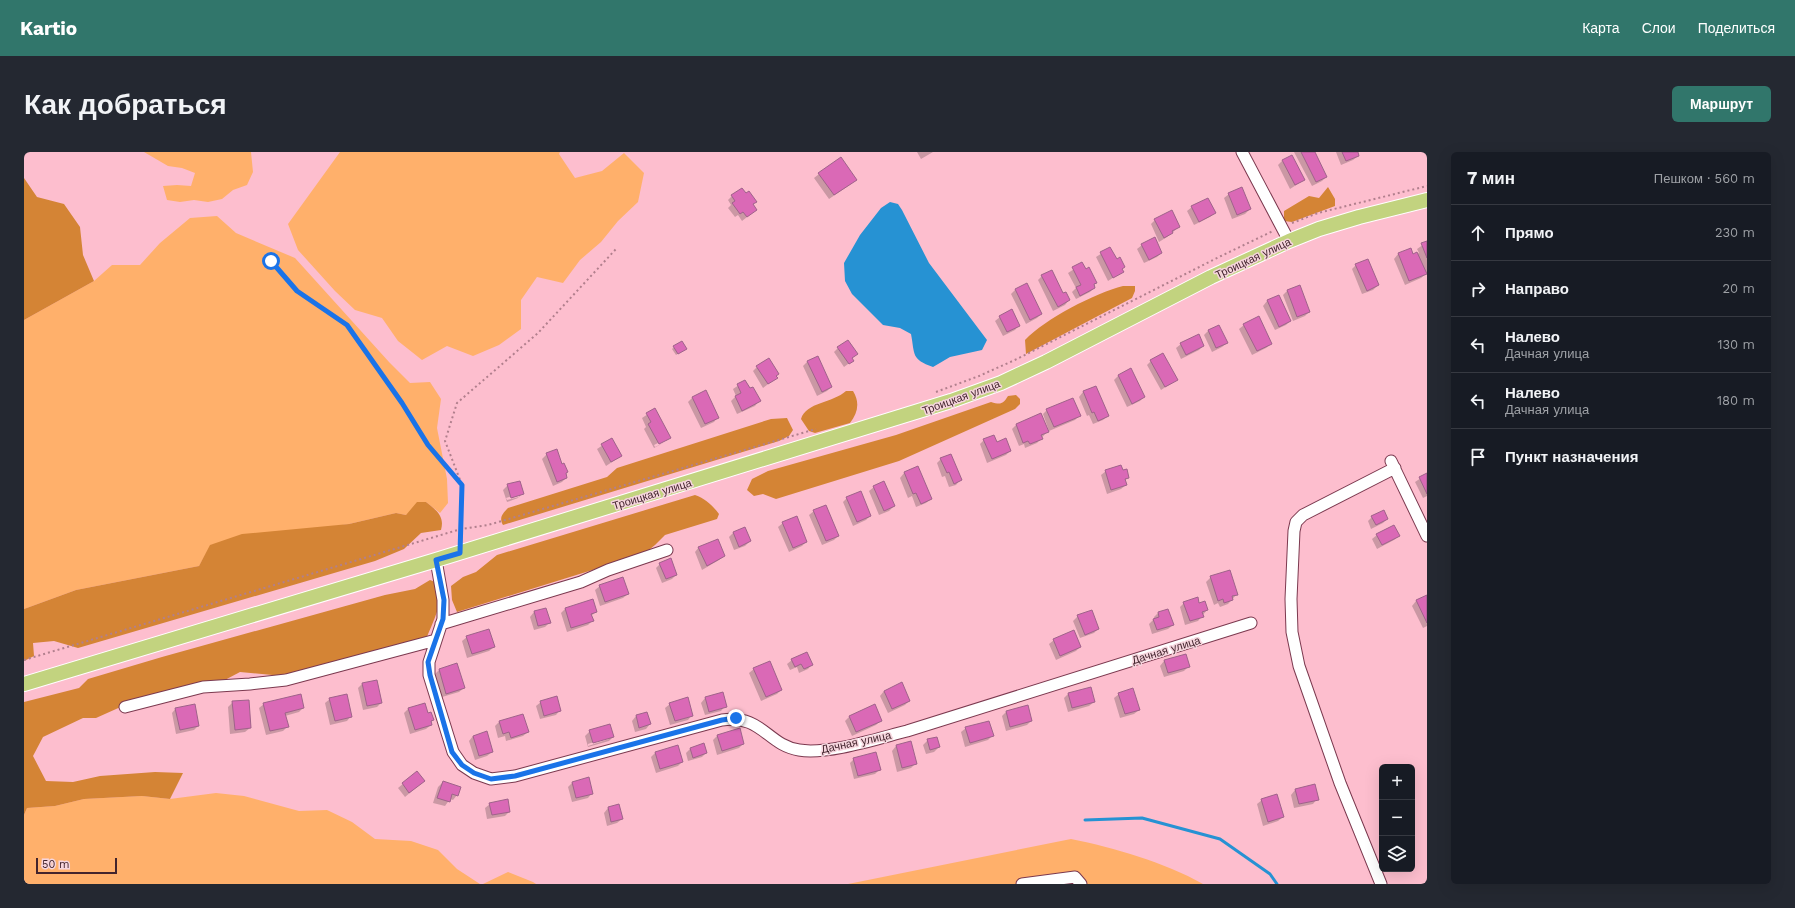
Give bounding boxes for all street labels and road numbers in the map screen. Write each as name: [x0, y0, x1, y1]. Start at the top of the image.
street label: Троицкая улица: [1213, 235, 1294, 282]
street label: Троицкая улица: [920, 377, 1003, 418]
street label: Троицкая улица: [611, 476, 694, 513]
street label: Дачная улица: [1130, 634, 1203, 667]
street label: Дачная улица: [820, 729, 893, 756]

